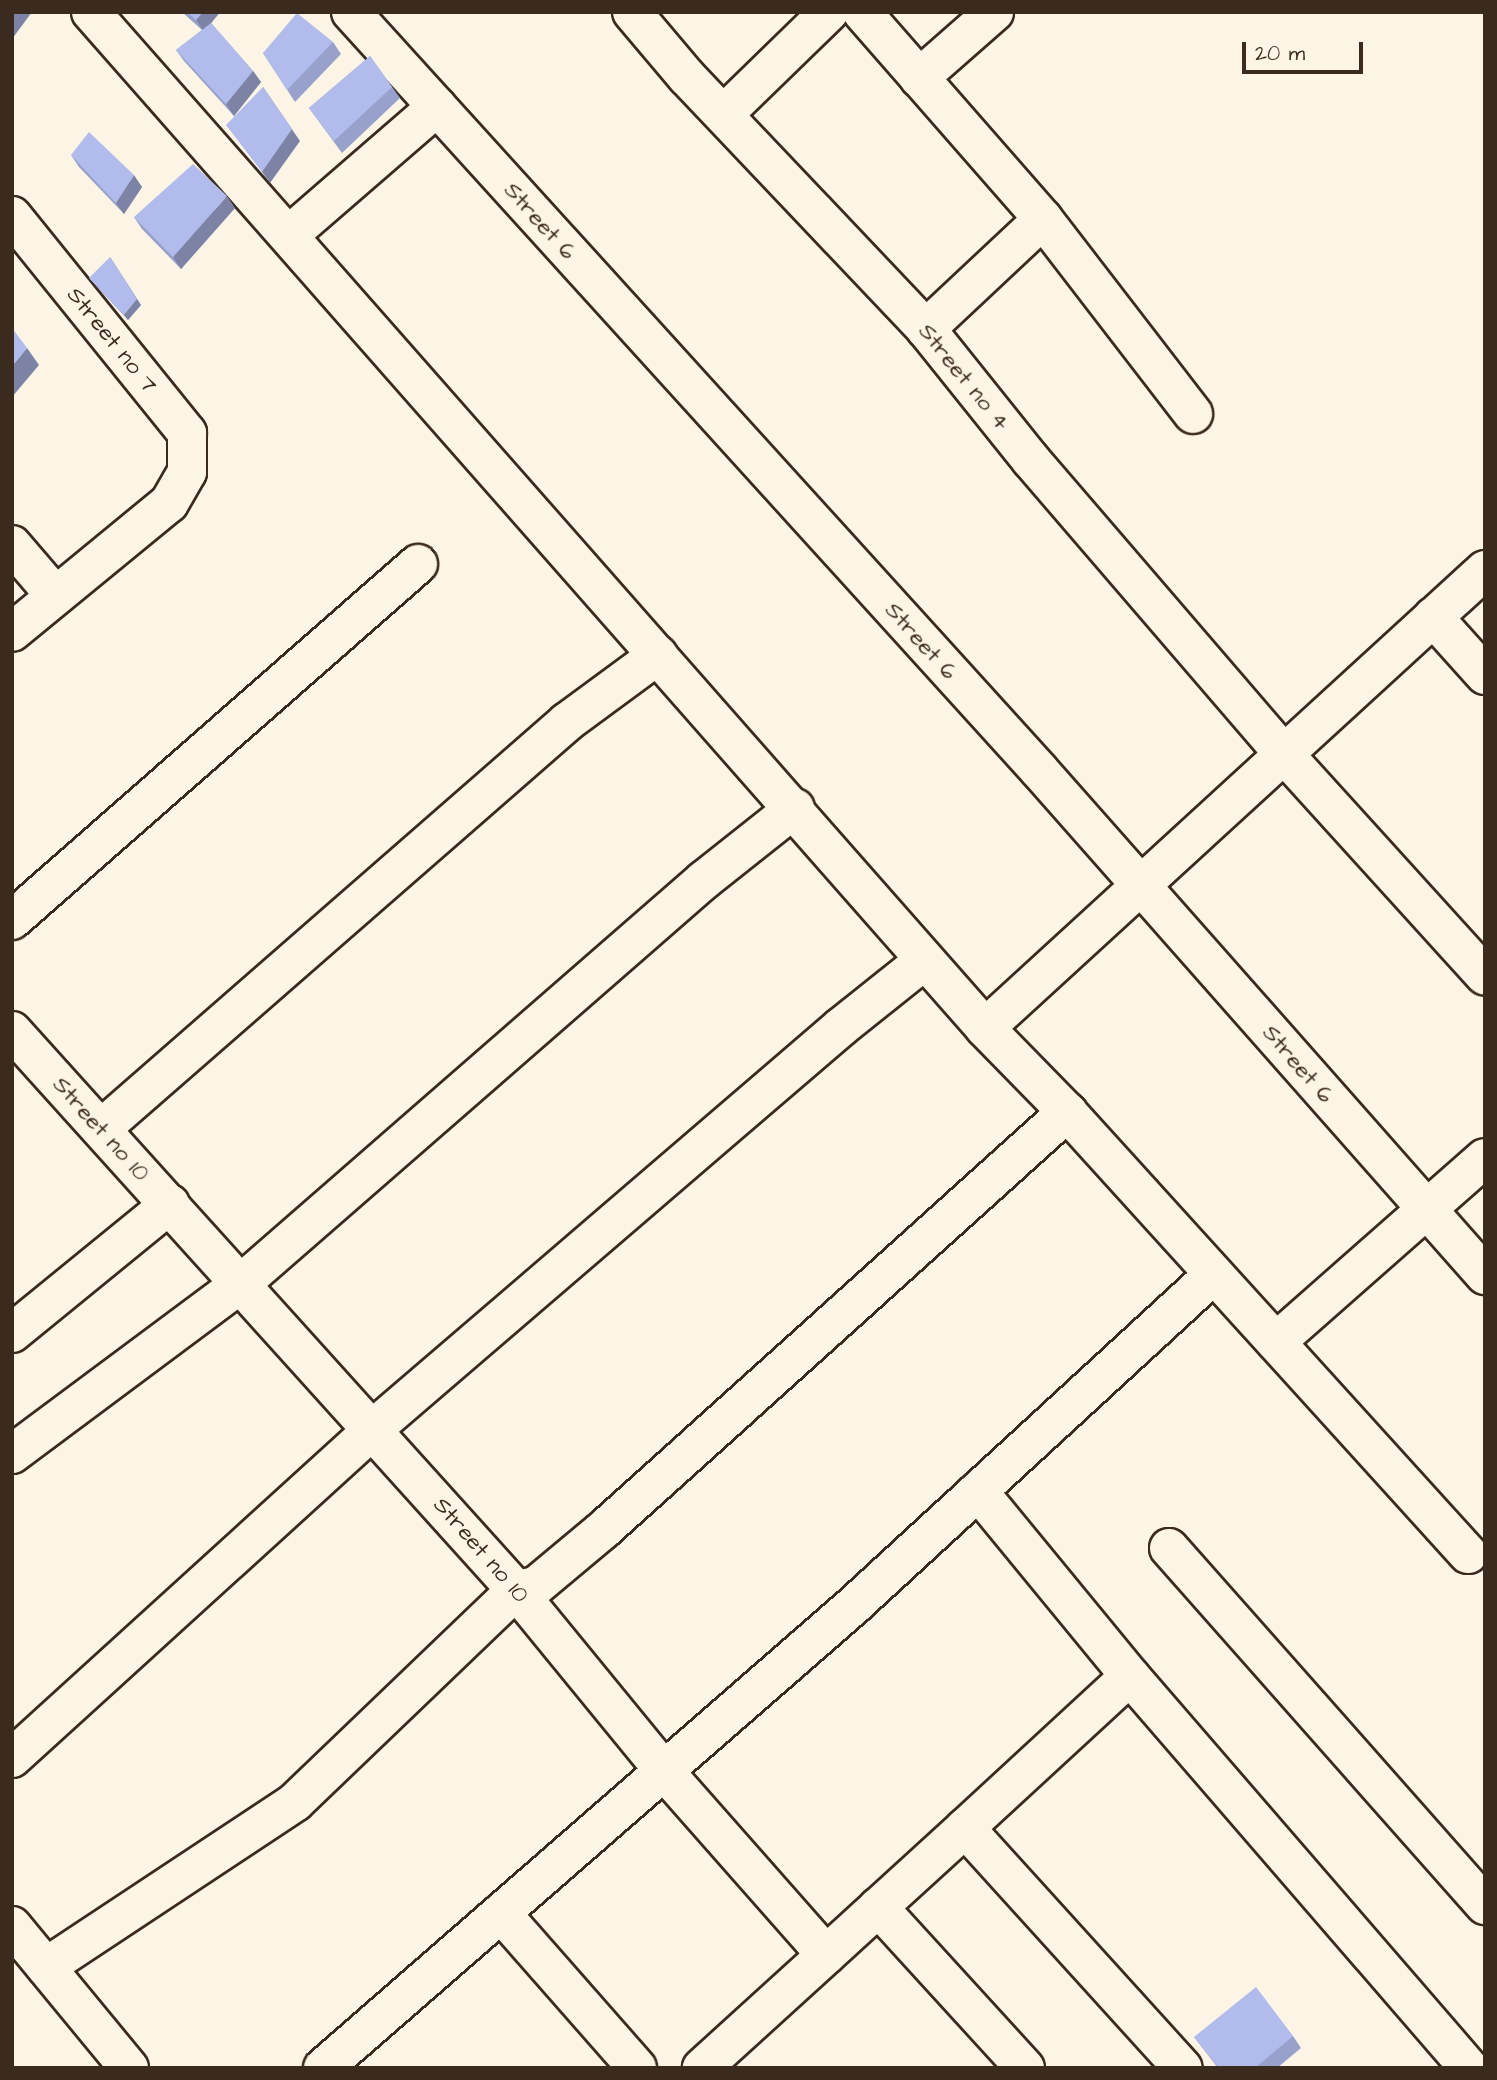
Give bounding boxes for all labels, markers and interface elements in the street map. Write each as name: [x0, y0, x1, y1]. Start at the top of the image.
scale bar: [1245, 28, 1366, 72]
text: 20 m: [1255, 39, 1305, 68]
street label: Street 6: [498, 177, 582, 265]
street label: Street no 7: [61, 282, 163, 398]
street label: Street no 4: [913, 318, 1015, 436]
street label: Street 6: [879, 597, 963, 685]
street label: Street 6: [1257, 1019, 1339, 1109]
street label: Street no 10: [47, 1071, 155, 1187]
street label: Street no 10: [428, 1491, 534, 1609]

